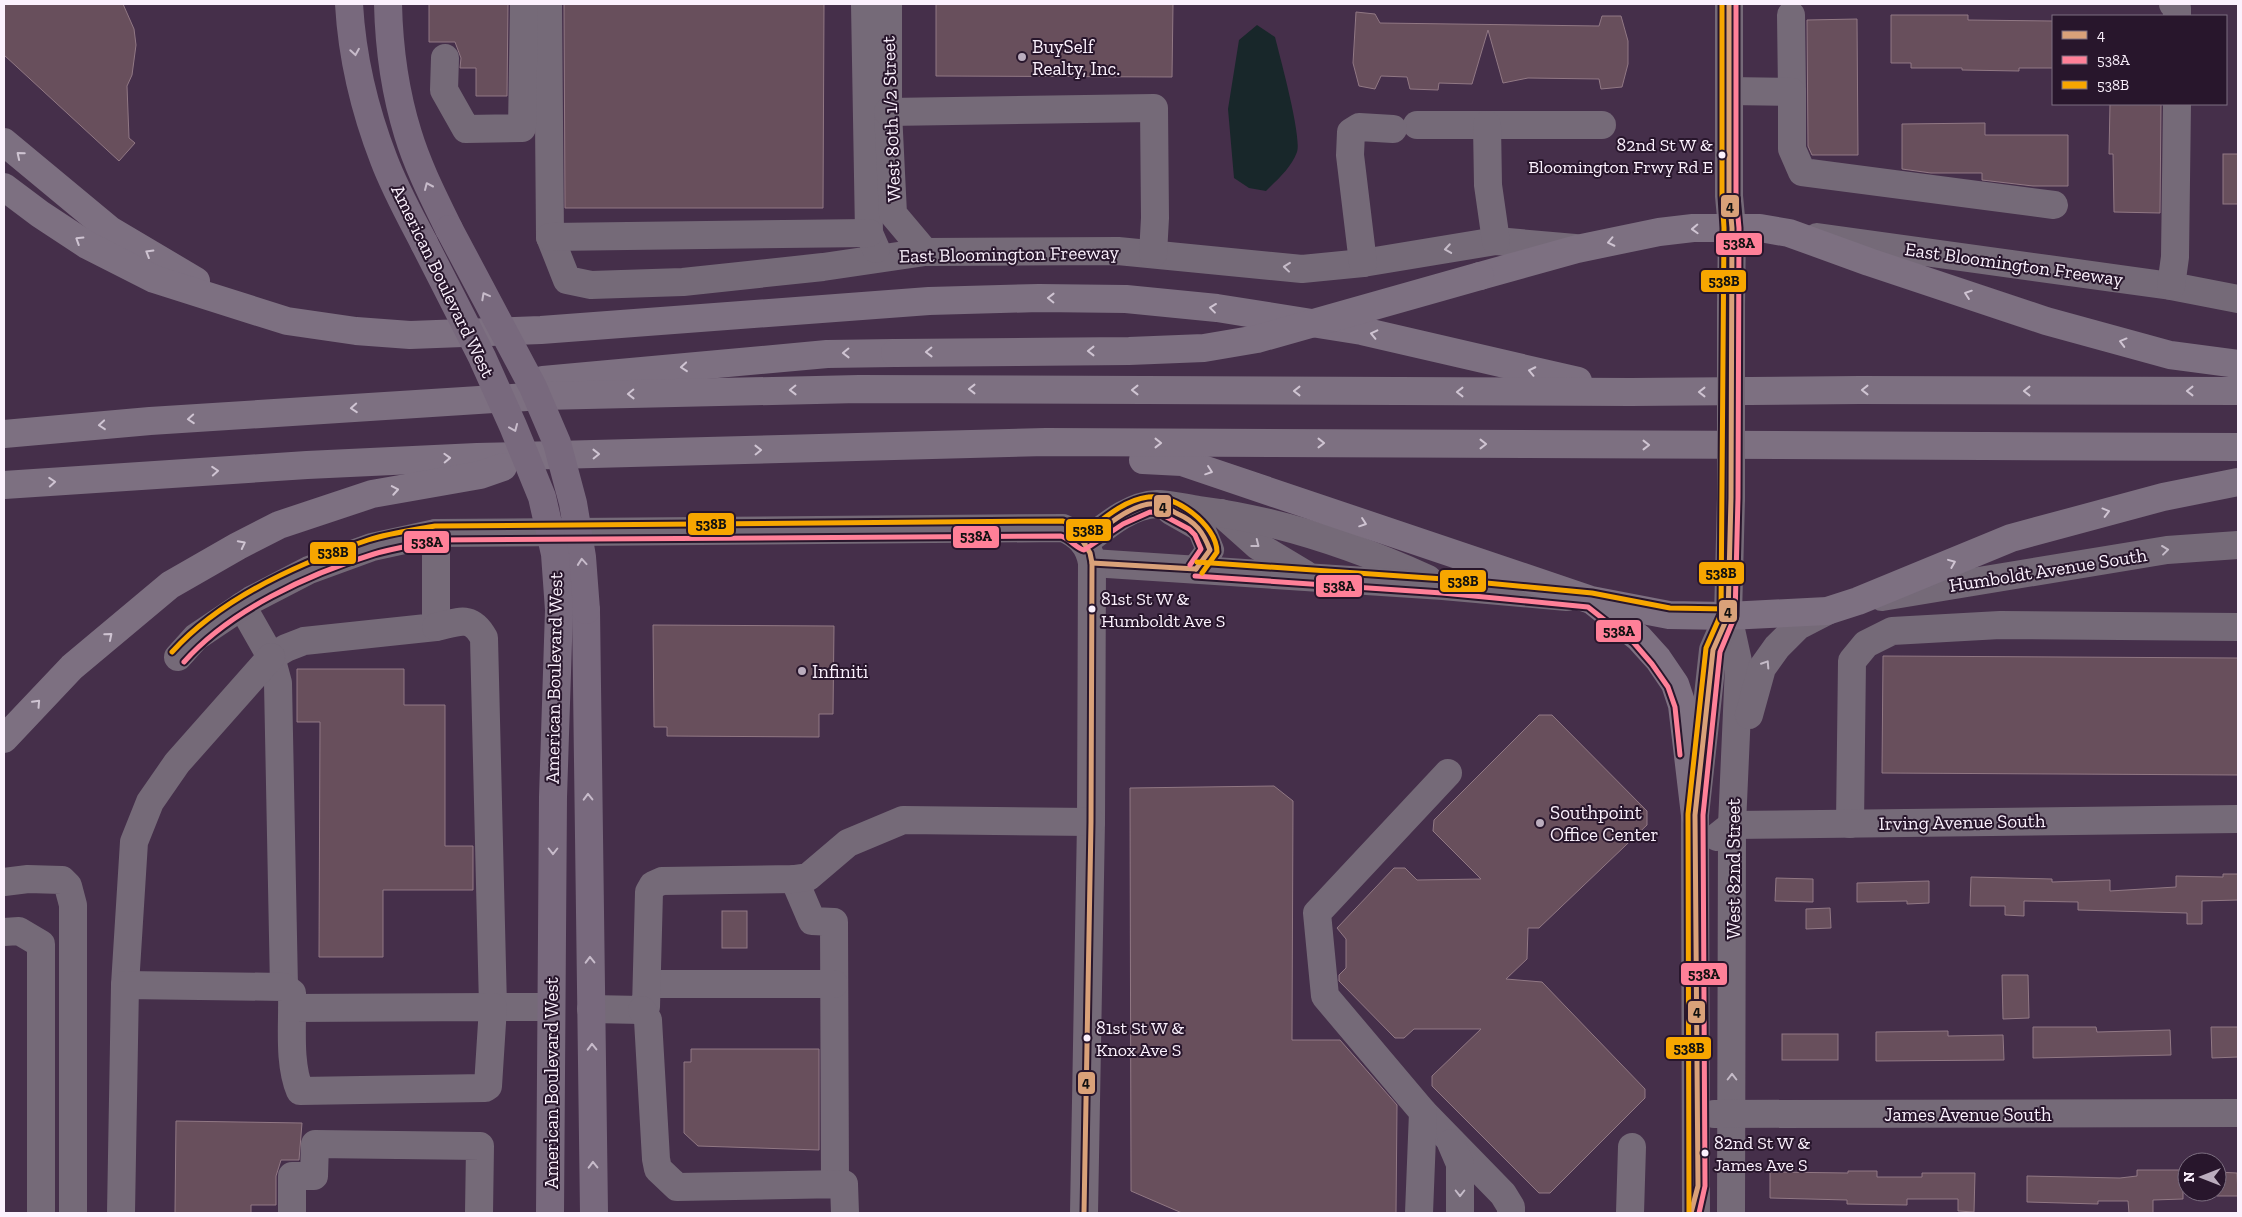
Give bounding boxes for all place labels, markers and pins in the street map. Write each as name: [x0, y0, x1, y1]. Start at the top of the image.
place label: BuySelf Realty, Inc.: [1032, 35, 1120, 80]
marker: BuySelf Realty, Inc.: [1016, 51, 1028, 63]
place label: 82nd St W & Bloomington Frwy Rd E: [1528, 134, 1713, 178]
marker: 82nd St W & Bloomington Frwy Rd E: [1717, 150, 1727, 160]
place label: 81st St W & Humboldt Ave S: [1101, 588, 1225, 632]
marker: 81st St W & Humboldt Ave S: [1087, 604, 1097, 614]
place label: Infiniti: [812, 660, 868, 683]
marker: Infiniti: [796, 665, 808, 677]
place label: Southpoint Office Center: [1550, 801, 1658, 846]
marker: Southpoint Office Center: [1534, 817, 1546, 829]
place label: 81st St W & Knox Ave S: [1096, 1017, 1185, 1061]
marker: 81st St W & Knox Ave S: [1082, 1033, 1092, 1043]
place label: 82nd St W & James Ave S: [1714, 1132, 1810, 1176]
marker: 82nd St W & James Ave S: [1700, 1148, 1710, 1158]

